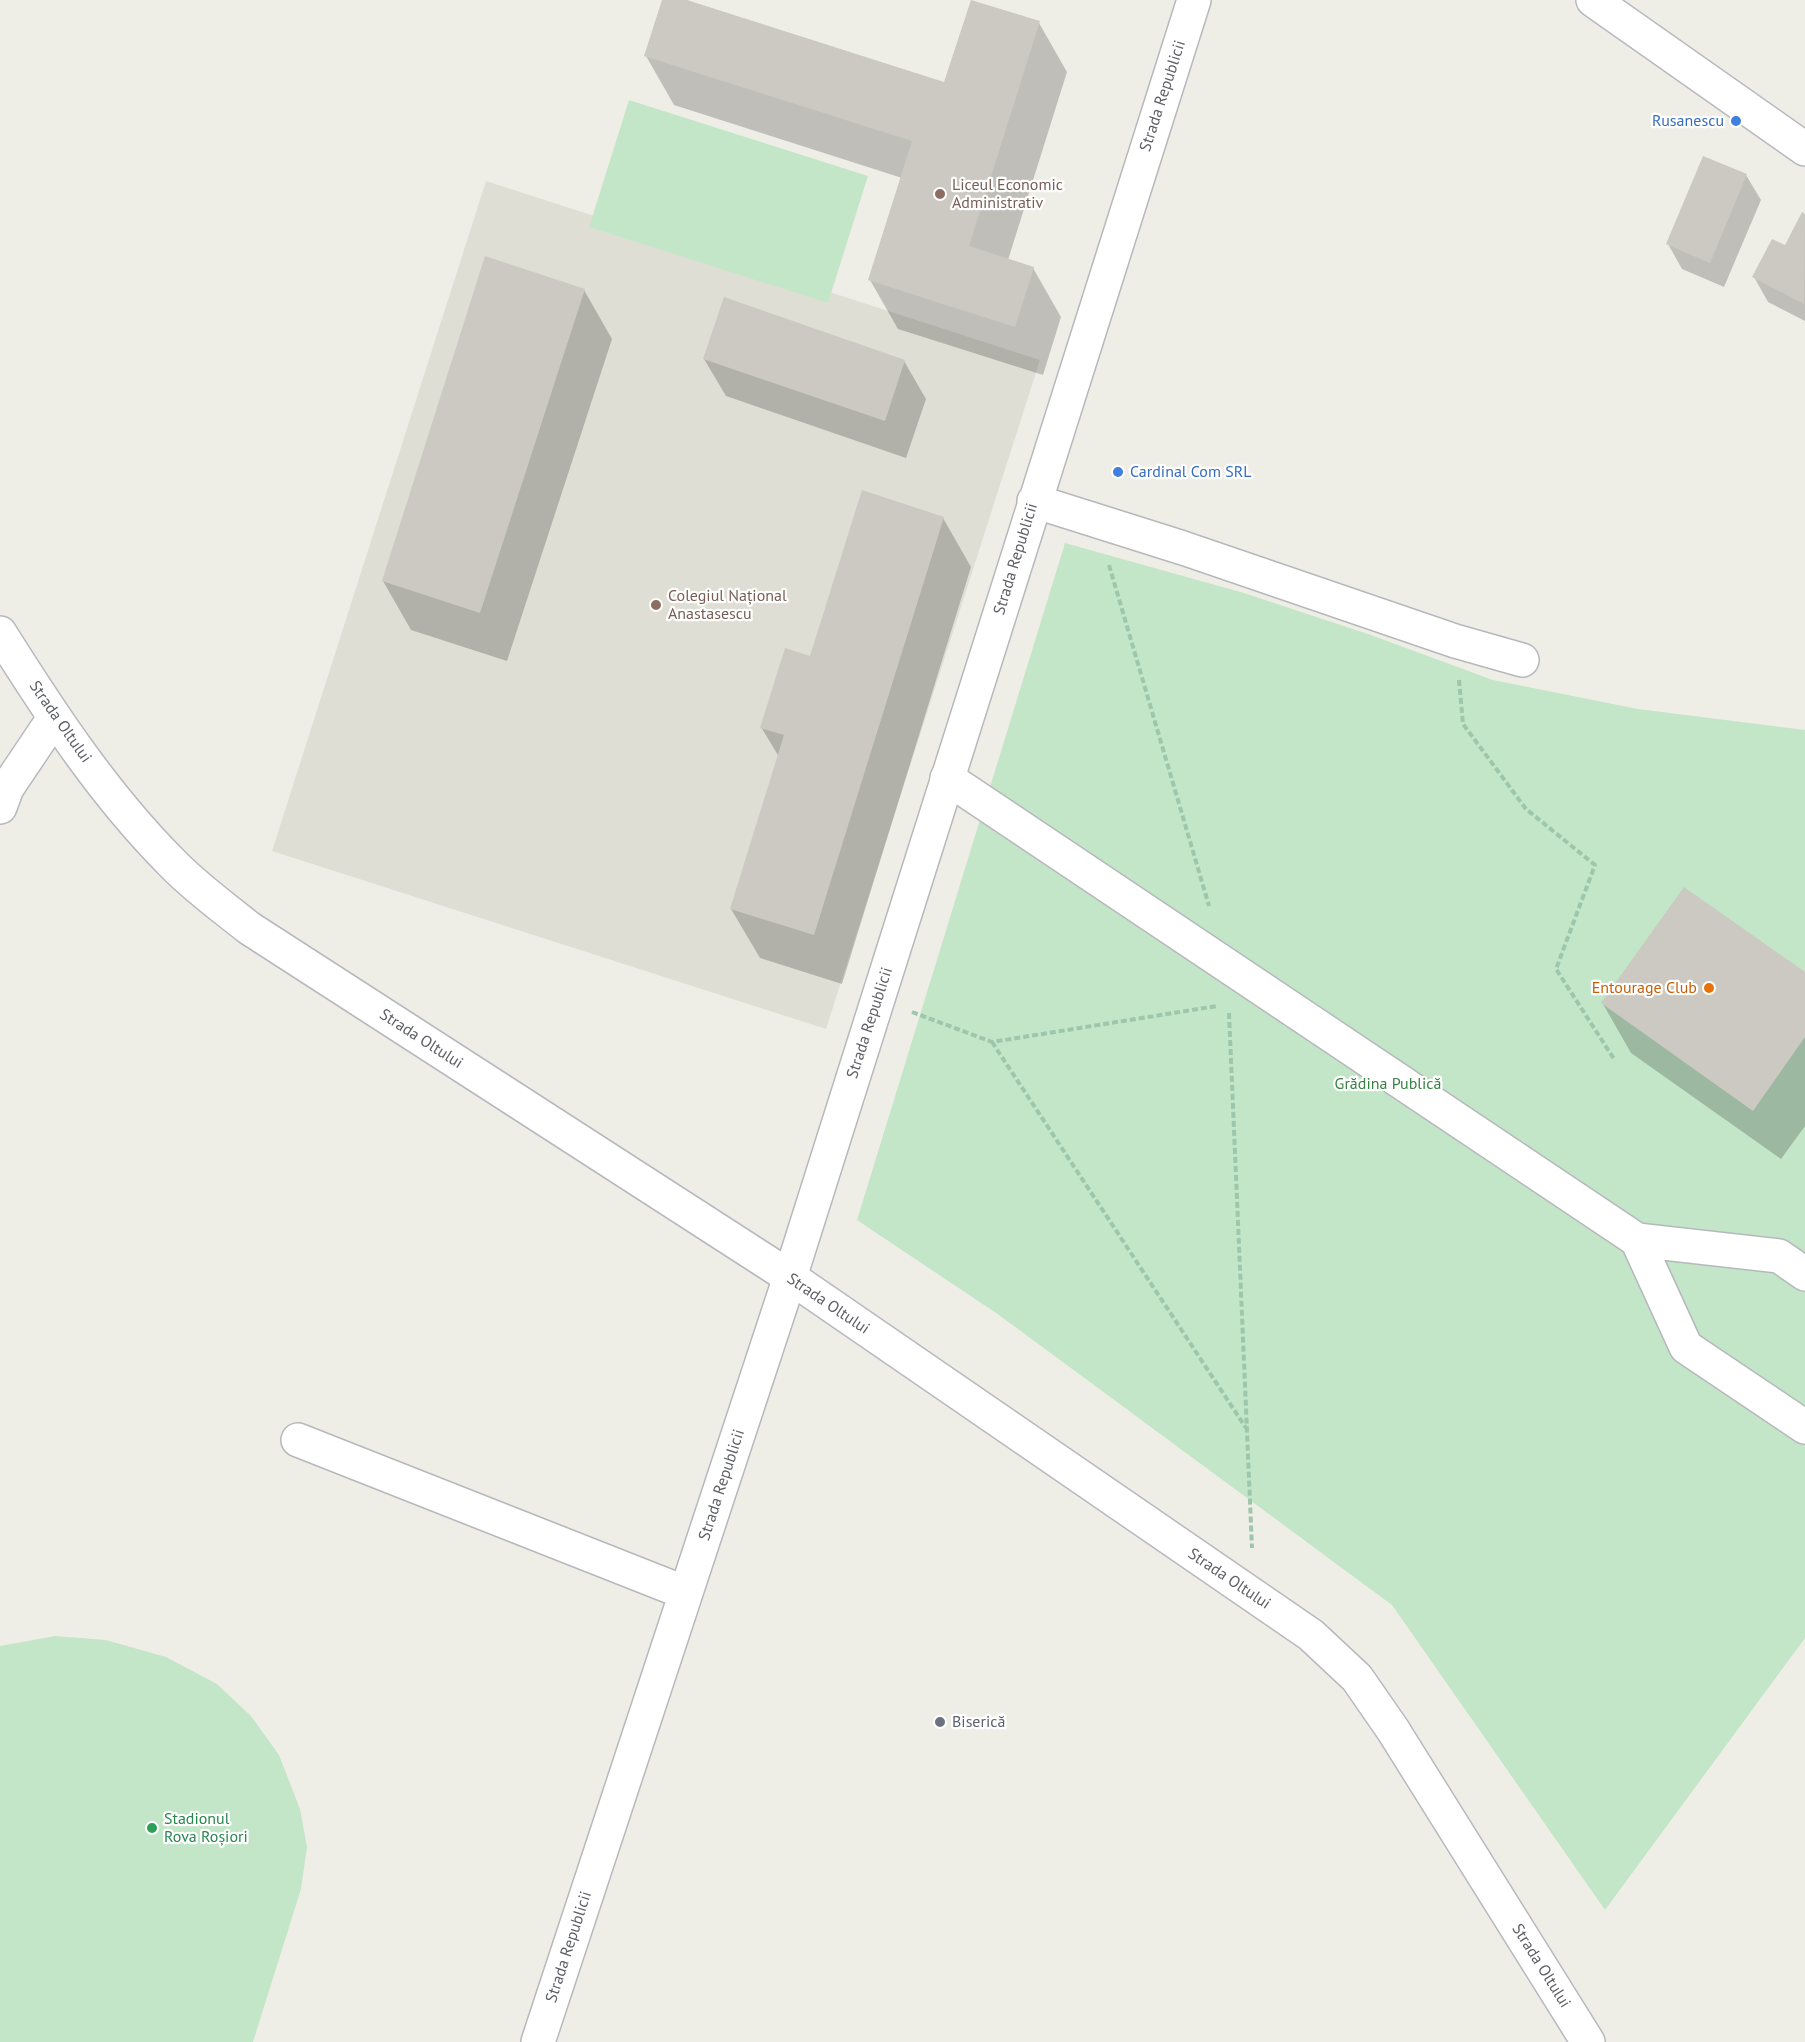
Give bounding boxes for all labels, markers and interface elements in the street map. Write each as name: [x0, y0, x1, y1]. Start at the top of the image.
street label: Strada Republicii: [1136, 38, 1190, 154]
place label: Rusanescu: [1652, 111, 1724, 131]
marker: Rusanescu: [1729, 114, 1743, 128]
place label: Liceul Economic Administrativ: [952, 175, 1063, 213]
marker: Liceul Economic Administrativ: [933, 187, 947, 201]
place label: Cardinal Com SRL: [1130, 462, 1251, 482]
marker: Cardinal Com SRL: [1111, 465, 1125, 479]
street label: Strada Republicii: [990, 501, 1042, 617]
place label: Colegiul Național Anastasescu: [668, 586, 787, 624]
marker: Colegiul Național Anastasescu: [649, 598, 663, 612]
street label: Strada Oltului: [25, 677, 95, 767]
street label: Strada Republicii: [843, 965, 897, 1081]
place label: Entourage Club: [1592, 978, 1697, 998]
marker: Entourage Club: [1702, 981, 1716, 995]
street label: Strada Oltului: [376, 1005, 466, 1073]
park label: Grădina Publică: [1335, 1074, 1441, 1094]
street label: Strada Oltului: [783, 1269, 873, 1339]
street label: Strada Republicii: [695, 1427, 749, 1543]
street label: Strada Oltului: [1184, 1544, 1274, 1614]
place label: Biserică: [952, 1712, 1005, 1732]
marker: Biserică: [933, 1715, 947, 1729]
place label: Stadionul Rova Roșiori: [164, 1809, 248, 1847]
marker: Stadionul Rova Roșiori: [145, 1821, 159, 1835]
street label: Strada Republicii: [542, 1889, 596, 2005]
street label: Strada Oltului: [1508, 1920, 1574, 2012]

